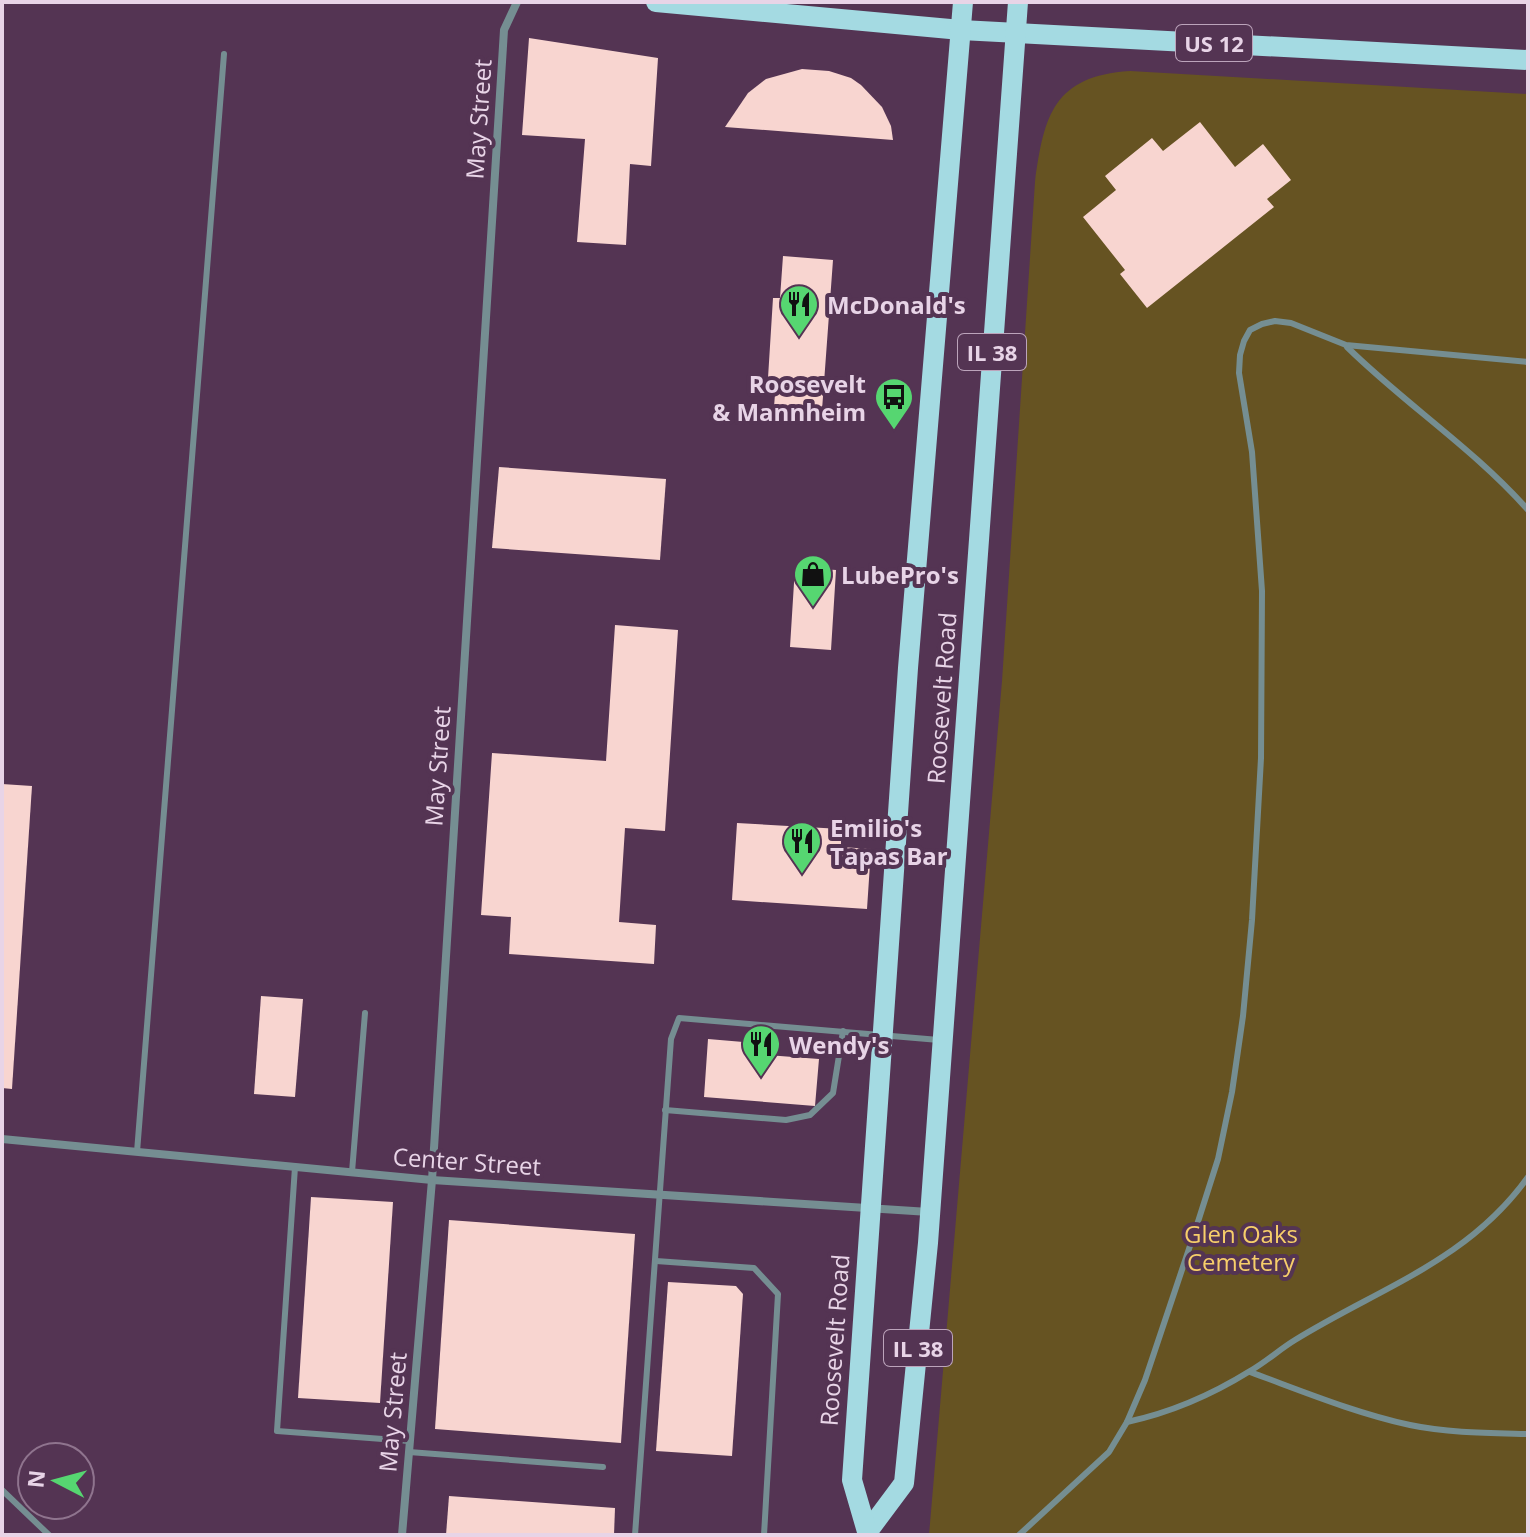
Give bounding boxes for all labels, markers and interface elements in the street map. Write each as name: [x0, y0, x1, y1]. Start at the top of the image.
road number: US 12: [1176, 25, 1252, 61]
street label: May Street: [457, 58, 499, 180]
restaurant icon: McDonald's: [778, 283, 820, 338]
place label: McDonald's: [827, 288, 966, 321]
road number: IL 38: [958, 334, 1026, 370]
place label: Roosevelt & Mannheim: [712, 367, 866, 428]
bus stop icon: Roosevelt & Mannheim: [873, 376, 915, 431]
shop icon: LubePro's: [792, 553, 834, 608]
place label: LubePro's: [841, 558, 959, 591]
street label: Roosevelt Road: [919, 611, 963, 785]
street label: May Street: [416, 705, 458, 827]
place label: Emilio's Tapas Bar: [830, 811, 948, 872]
restaurant icon: Emilio's Tapas Bar: [781, 820, 823, 875]
restaurant icon: Wendy's: [740, 1023, 782, 1078]
place label: Wendy's: [789, 1028, 889, 1061]
street label: Center Street: [392, 1139, 542, 1183]
park label: Glen Oaks Cemetery: [1184, 1217, 1298, 1278]
street label: Roosevelt Road: [812, 1253, 856, 1427]
road number: IL 38: [884, 1330, 952, 1366]
street label: May Street: [370, 1351, 414, 1473]
north arrow: [16, 1441, 96, 1521]
text: N: [19, 1468, 51, 1489]

